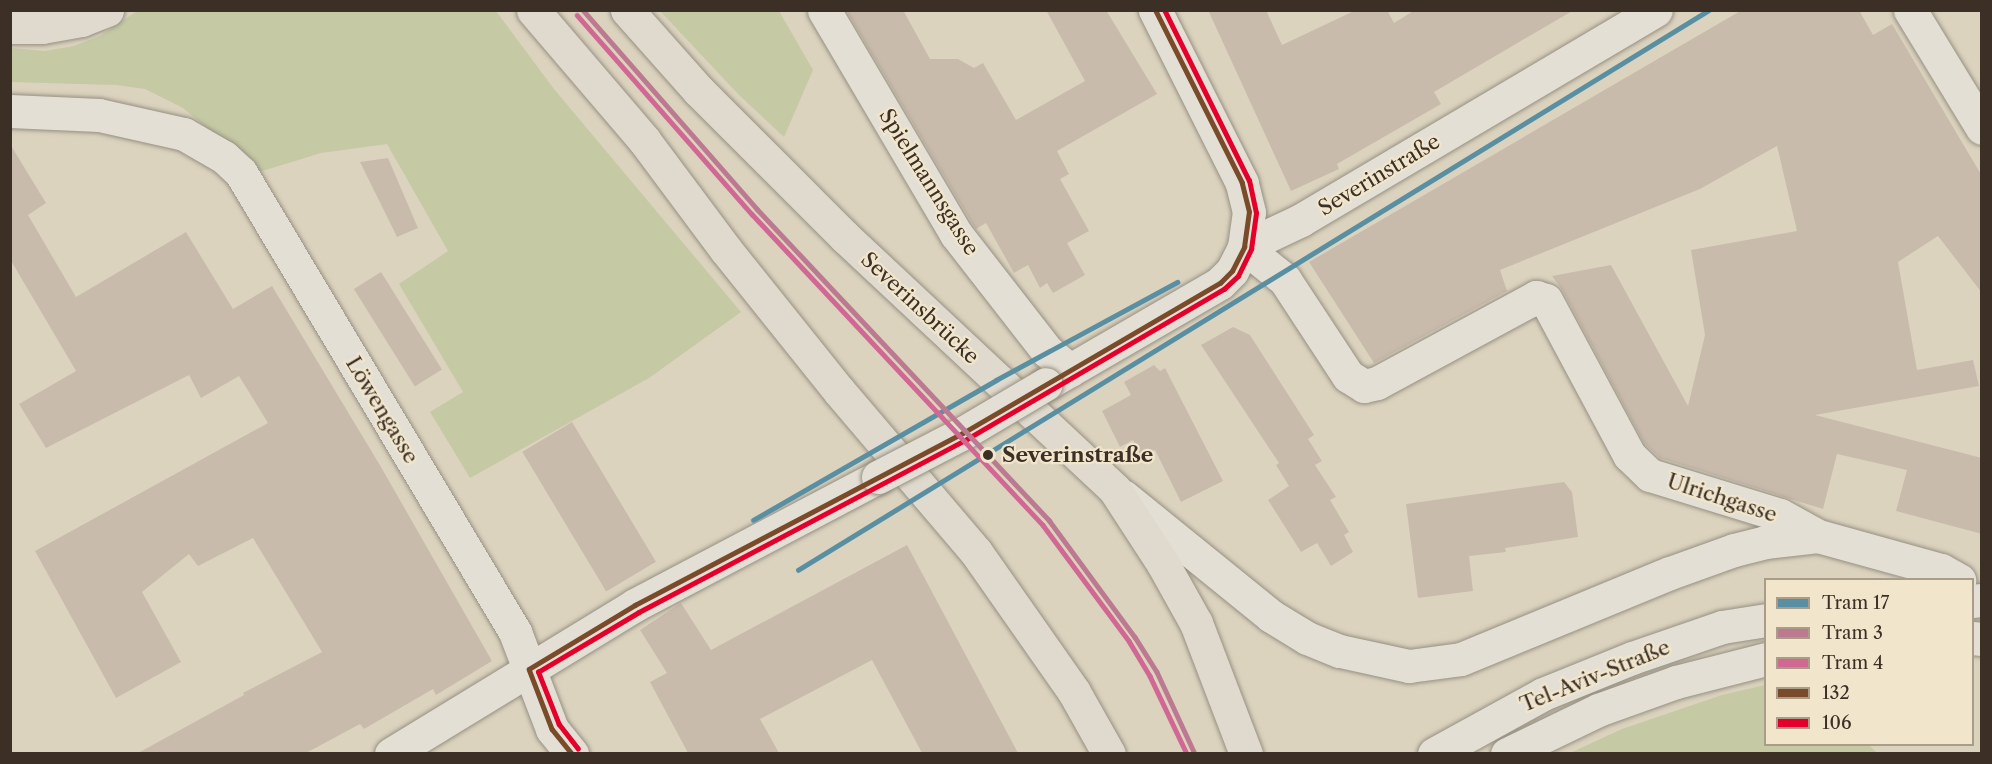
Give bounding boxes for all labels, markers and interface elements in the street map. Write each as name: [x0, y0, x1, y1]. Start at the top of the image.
street label: Spielmannsgasse: [874, 104, 984, 260]
street label: Severinstraße: [1314, 129, 1444, 221]
street label: Severinsbrücke: [856, 247, 984, 369]
street label: Löwengasse: [340, 352, 424, 468]
place label: Severinstraße: [1002, 442, 1153, 468]
marker: Severinstraße: [979, 446, 997, 464]
street label: Ulrichgasse: [1664, 468, 1780, 528]
legend: [1764, 578, 1974, 746]
text: Tram 17: [1822, 592, 1889, 614]
text: Tram 3: [1822, 622, 1883, 644]
street label: Tel-Aviv-Straße: [1516, 635, 1674, 717]
text: Tram 4: [1822, 652, 1883, 674]
text: 132: [1822, 682, 1850, 704]
text: 106: [1822, 712, 1852, 734]

